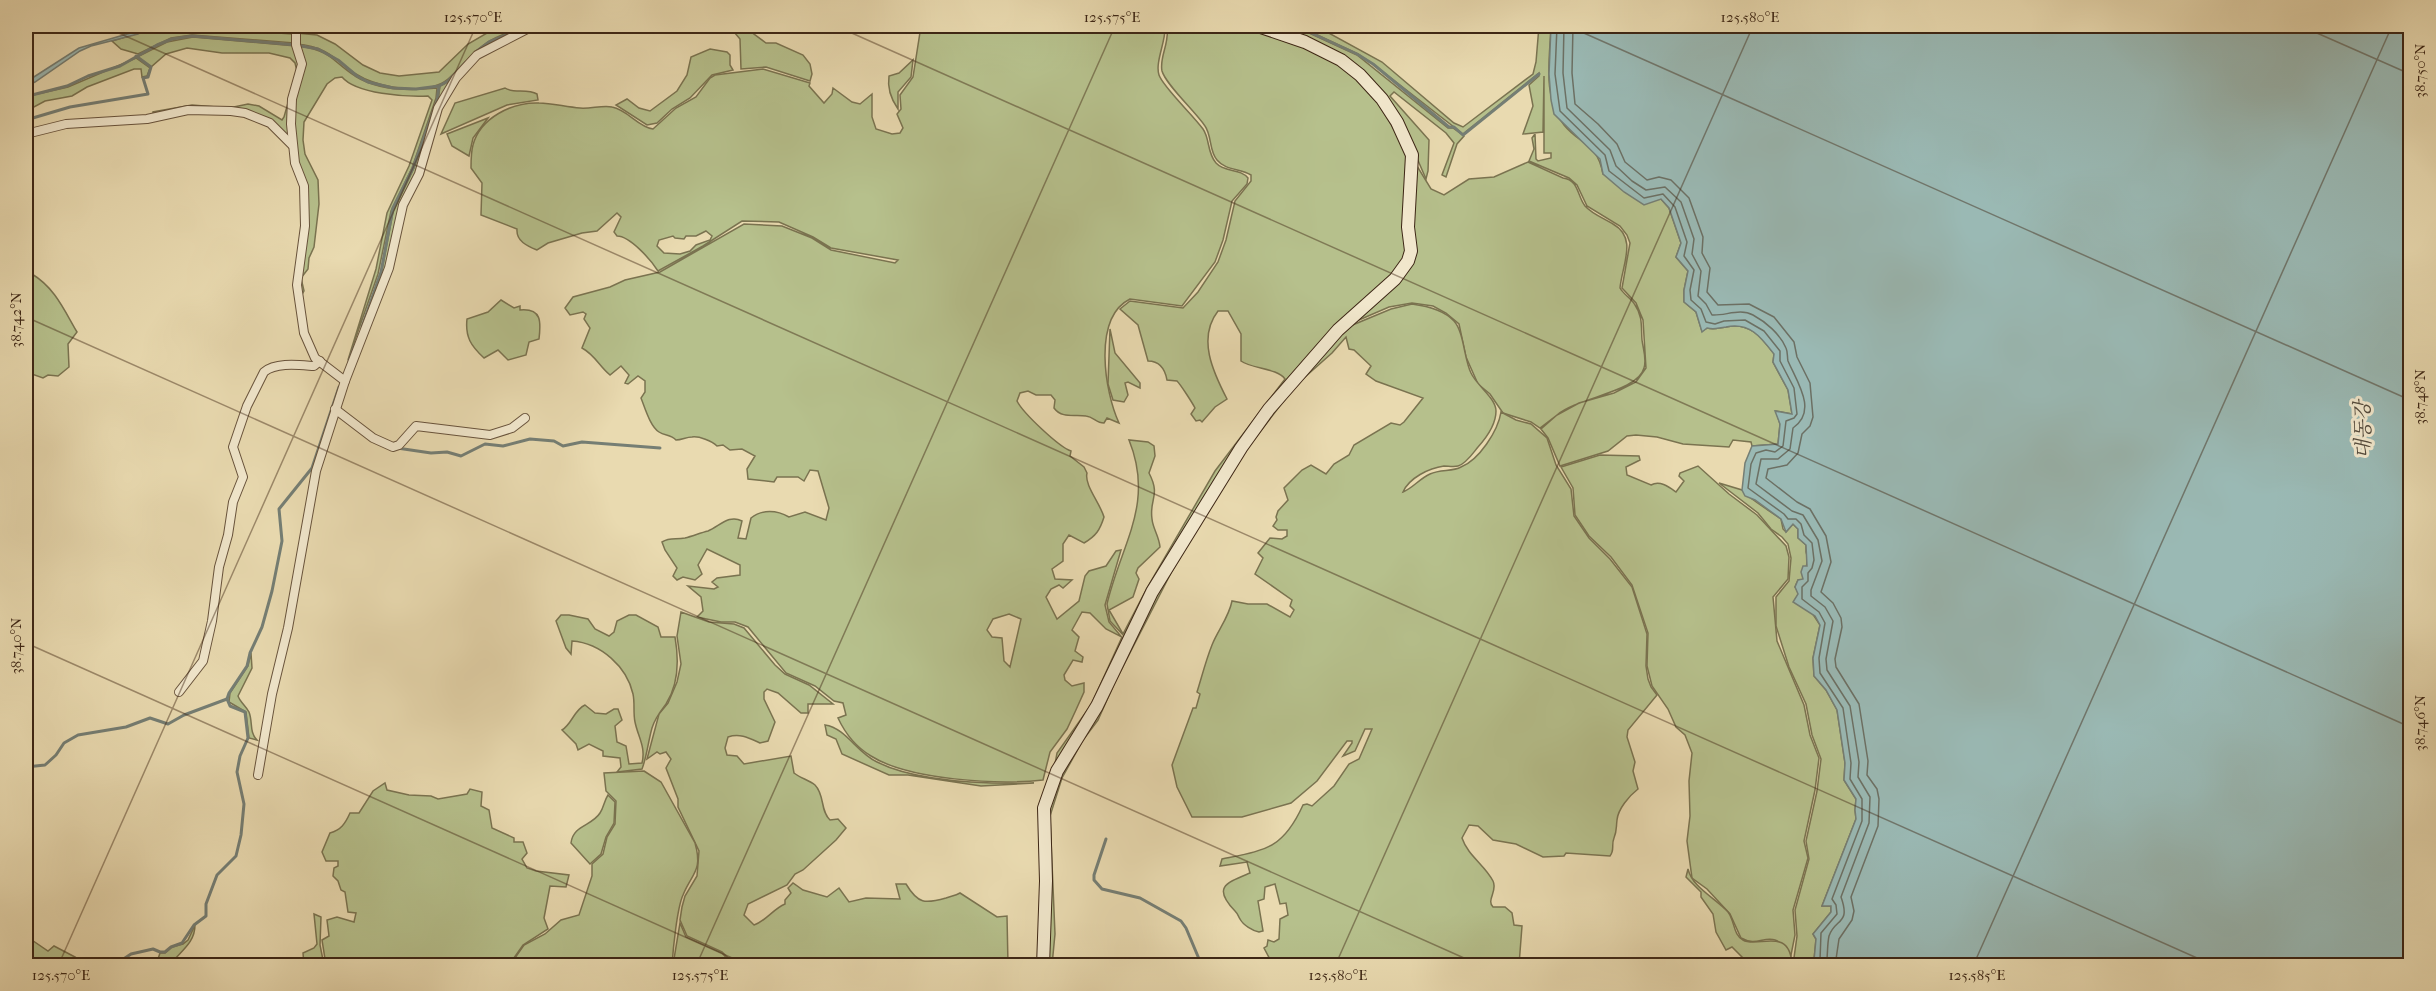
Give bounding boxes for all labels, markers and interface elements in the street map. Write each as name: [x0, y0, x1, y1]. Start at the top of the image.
text: 125.570°E: [444, 8, 502, 26]
text: 125.575°E: [1084, 8, 1140, 26]
text: 125.580°E: [1721, 8, 1779, 26]
text: 38.750°N: [2411, 43, 2429, 98]
text: 38.742°N: [7, 291, 25, 348]
text: 38.748°N: [2411, 368, 2429, 425]
water label: 대동강: [2351, 398, 2375, 459]
text: 38.740°N: [7, 617, 25, 674]
text: 38.746°N: [2411, 694, 2429, 751]
text: 125.570°E: [32, 966, 90, 984]
text: 125.575°E: [672, 966, 728, 984]
text: 125.580°E: [1309, 966, 1367, 984]
text: 125.585°E: [1949, 966, 2005, 984]

